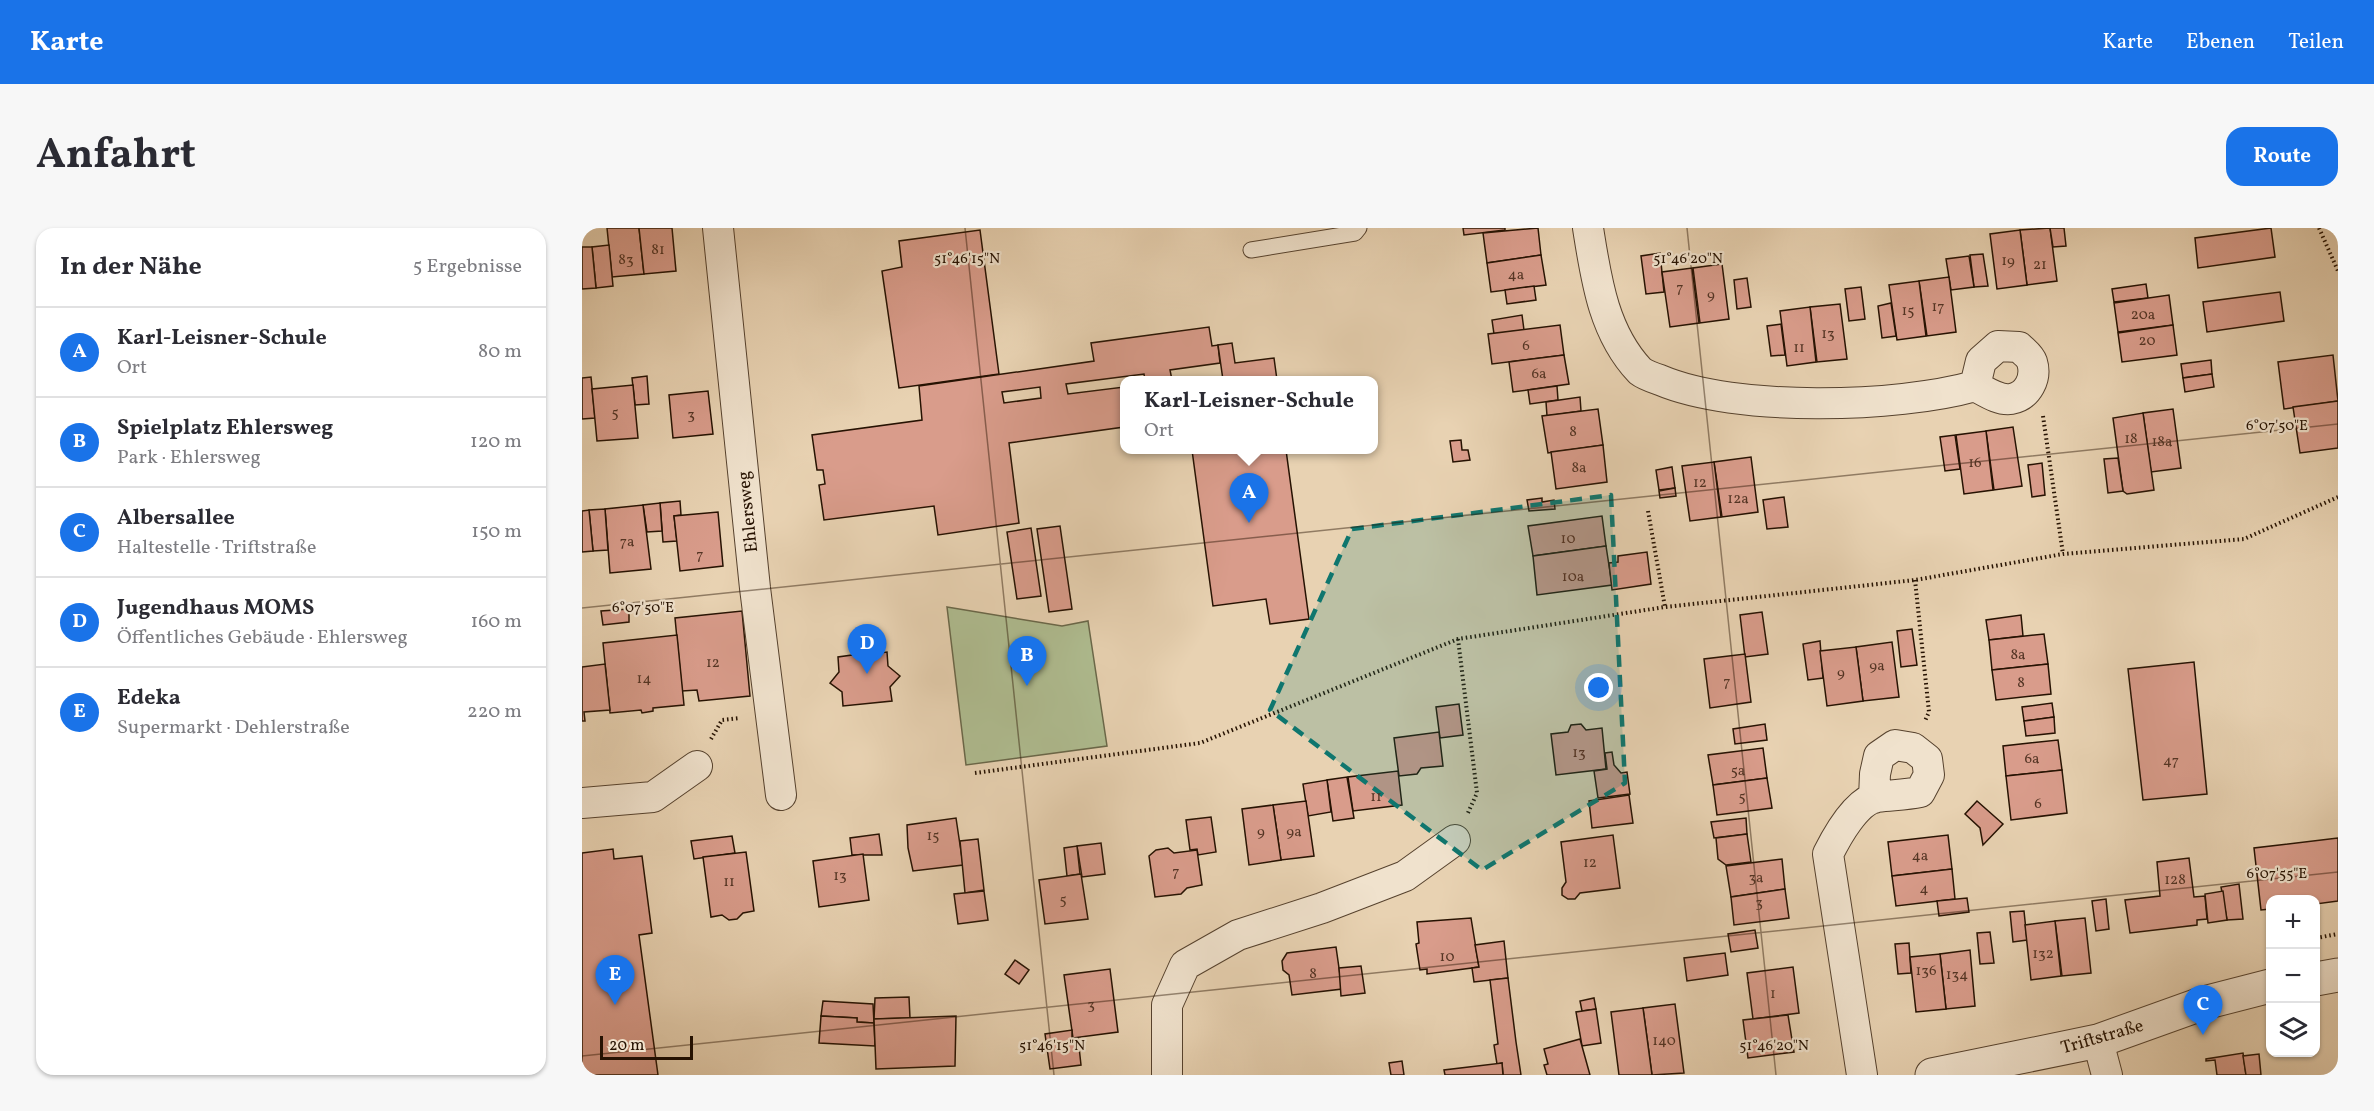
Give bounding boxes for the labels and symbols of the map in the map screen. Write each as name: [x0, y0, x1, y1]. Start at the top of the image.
house number: 81: [651, 240, 665, 261]
text: 51°46'15"N: [934, 249, 1000, 270]
text: 51°46'20"N: [1653, 249, 1723, 270]
house number: 83: [618, 250, 634, 271]
house number: 19: [2001, 251, 2015, 272]
house number: 21: [2033, 255, 2047, 276]
house number: 4a: [1508, 265, 1524, 286]
house number: 7: [1676, 278, 1684, 299]
house number: 9: [1707, 285, 1715, 306]
house number: 17: [1931, 297, 1945, 318]
house number: 15: [1901, 301, 1915, 322]
house number: 20a: [2131, 305, 2155, 326]
house number: 13: [1821, 324, 1835, 345]
house number: 20: [2139, 331, 2155, 352]
house number: 6: [1522, 336, 1530, 357]
house number: 11: [1793, 338, 1805, 359]
house number: 6a: [1531, 364, 1547, 385]
house number: 5: [611, 403, 619, 424]
house number: 3: [687, 405, 695, 426]
text: 6°07'50"E: [2246, 416, 2308, 437]
house number: 8: [1569, 422, 1577, 443]
house number: 18: [2124, 429, 2138, 450]
house number: 18a: [2152, 432, 2172, 453]
house number: 16: [1968, 453, 1982, 474]
house number: 8a: [1571, 458, 1587, 479]
street label: Ehlersweg: [732, 470, 765, 554]
house number: 12: [1693, 473, 1707, 494]
pin: A: [1230, 474, 1268, 523]
house number: 12a: [1727, 489, 1749, 510]
house number: 10: [1561, 529, 1575, 550]
house number: 7a: [620, 532, 634, 553]
house number: 7: [696, 545, 704, 566]
house number: 10a: [1562, 567, 1584, 588]
text: 6°07'50"E: [612, 598, 674, 619]
pin: D: [848, 624, 886, 674]
pin: B: [1008, 636, 1046, 686]
house number: 8a: [2010, 645, 2026, 666]
house number: 12: [706, 653, 720, 674]
house number: 9a: [1869, 656, 1885, 677]
house number: 9: [1837, 663, 1845, 684]
house number: 14: [637, 669, 651, 690]
house number: 7: [1723, 672, 1731, 693]
your location: [1584, 673, 1613, 702]
house number: 8: [2017, 673, 2025, 694]
house number: 13: [1572, 743, 1586, 764]
house number: 6a: [2024, 749, 2040, 770]
house number: 47: [2163, 751, 2179, 772]
house number: 5a: [1731, 761, 1745, 782]
house number: 11: [1370, 787, 1382, 808]
house number: 5: [1738, 787, 1746, 808]
house number: 6: [2034, 794, 2042, 815]
house number: 9: [1257, 822, 1265, 843]
house number: 9a: [1286, 822, 1302, 843]
house number: 15: [926, 826, 940, 847]
house number: 4a: [1912, 846, 1928, 867]
house number: 12: [1583, 853, 1597, 874]
house number: 7: [1172, 862, 1180, 883]
text: 6°07'55"E: [2247, 864, 2307, 885]
house number: 13: [833, 866, 847, 887]
house number: 3a: [1748, 868, 1764, 889]
house number: 128: [2164, 870, 2186, 891]
house number: 11: [723, 872, 735, 893]
house number: 4: [1920, 879, 1929, 900]
house number: 5: [1059, 890, 1067, 911]
house number: 3: [1755, 893, 1763, 914]
house number: 132: [2032, 944, 2054, 965]
house number: 10: [1440, 947, 1454, 968]
pin: E: [596, 956, 634, 1005]
house number: 136: [1915, 961, 1937, 982]
house number: 8: [1309, 964, 1317, 985]
house number: 134: [1946, 965, 1968, 986]
house number: 1: [1770, 984, 1776, 1005]
pin: C: [2184, 986, 2222, 1035]
house number: 3: [1087, 995, 1095, 1016]
street label: Triftstraße: [2058, 1014, 2147, 1061]
house number: 140: [1652, 1031, 1676, 1052]
scale bar: [600, 1033, 693, 1060]
text: 51°46'15"N: [1019, 1036, 1085, 1057]
text: 51°46'20"N: [1739, 1036, 1809, 1057]

